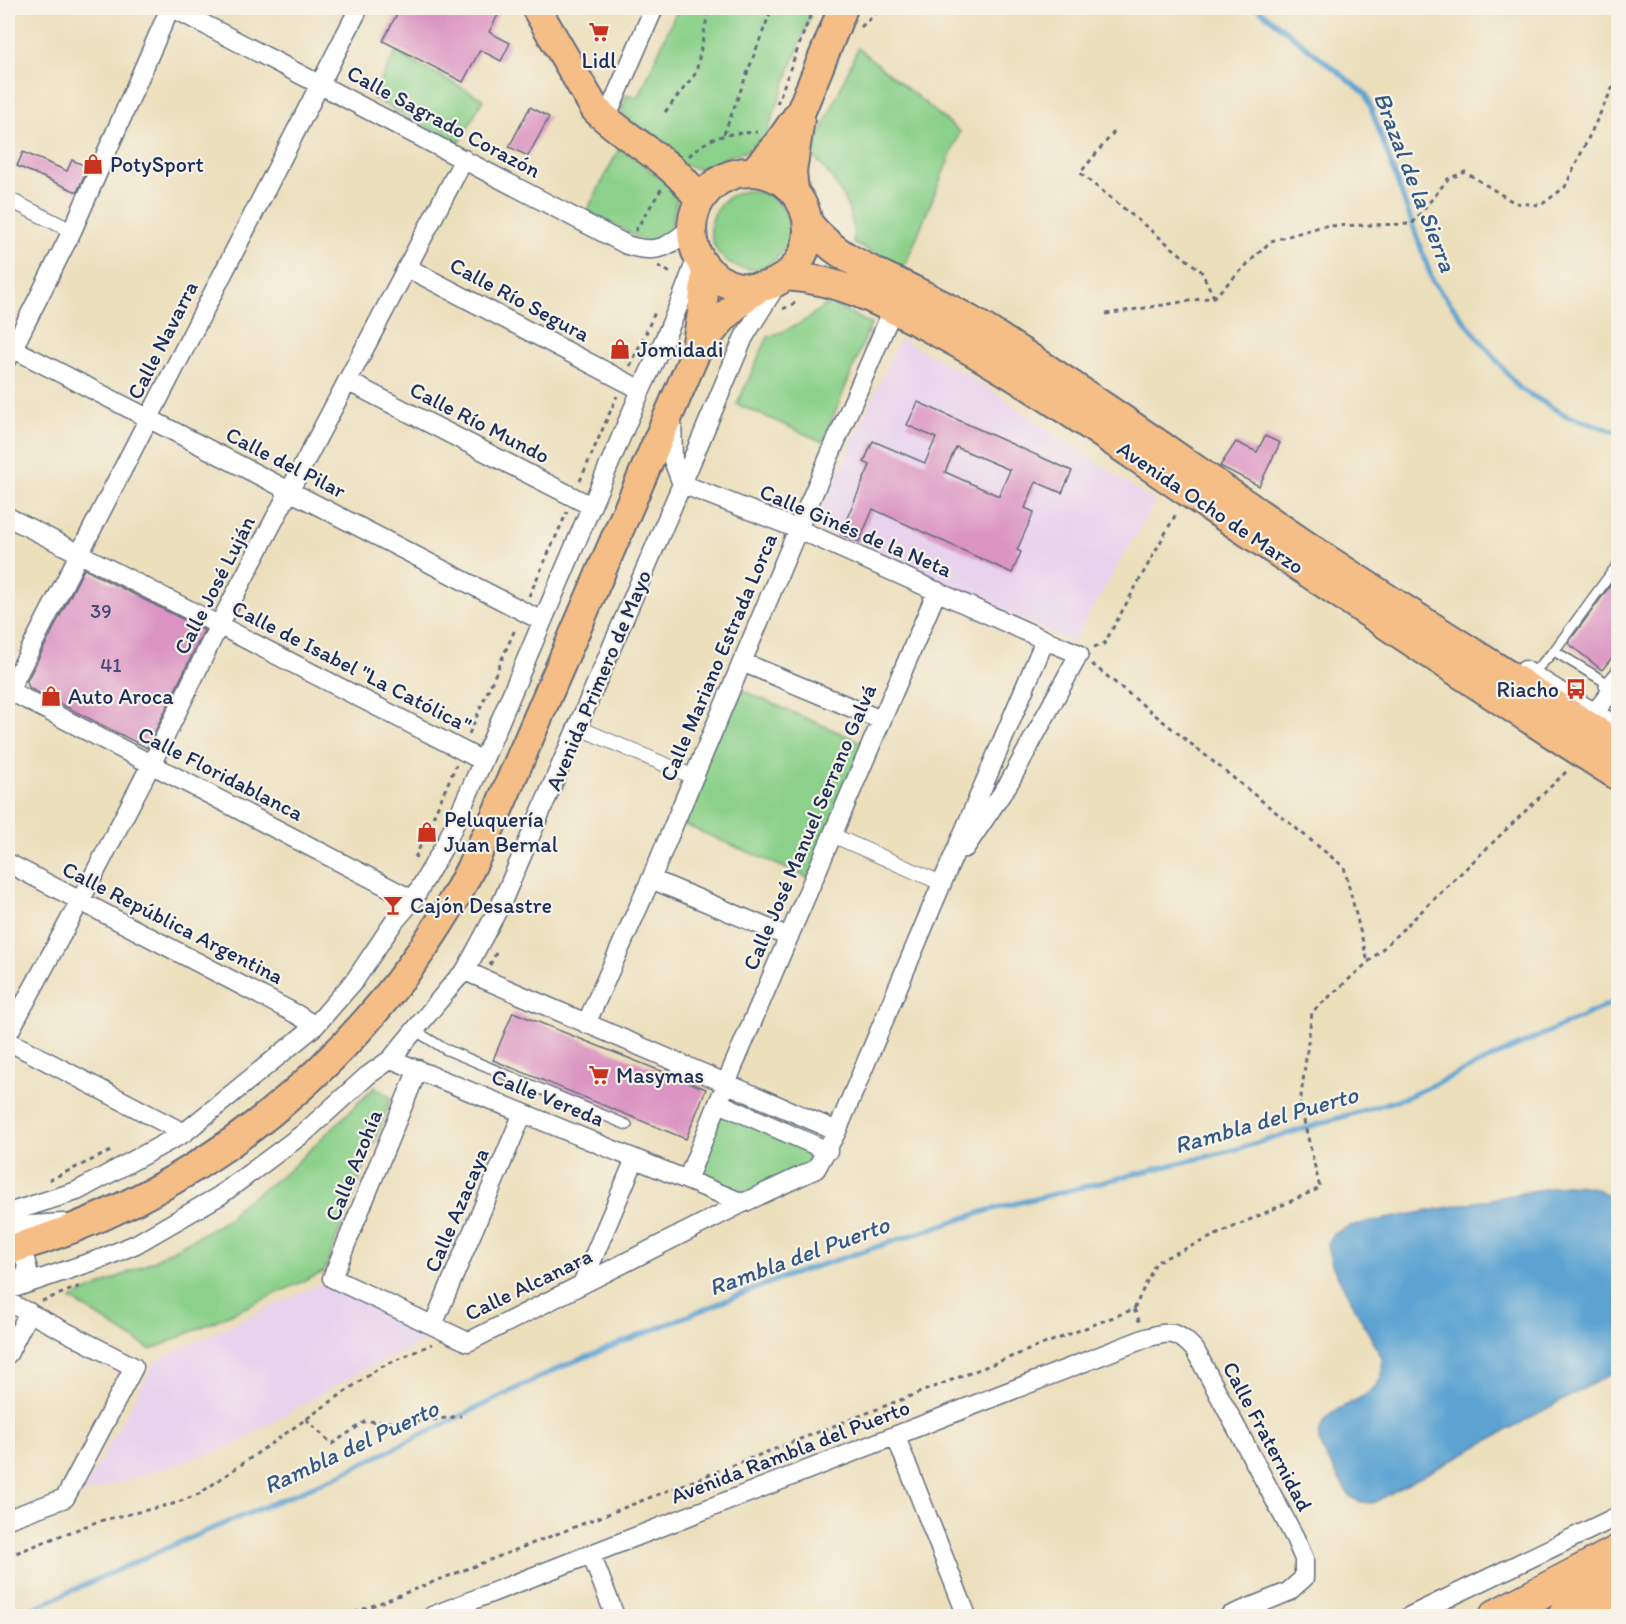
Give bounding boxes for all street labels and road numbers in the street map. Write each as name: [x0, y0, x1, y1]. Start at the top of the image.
street label: Calle Sagrado Corazón: [342, 59, 545, 184]
street label: Calle Río Segura: [445, 251, 595, 348]
street label: Calle Navarra: [121, 276, 204, 404]
street label: Calle Río Mundo: [405, 376, 554, 469]
street label: Calle del Pilar: [221, 421, 351, 504]
street label: Avenida Ocho de Marzo: [1112, 435, 1309, 580]
street label: Calle Ginés de la Neta: [756, 478, 957, 583]
street label: Calle José Luján: [168, 511, 261, 659]
street label: Calle Mariano Estrada Lorca: [654, 528, 783, 785]
street label: Avenida Primero de Mayo: [540, 566, 657, 795]
street label: Calle de Isabel "La Católica": [227, 594, 476, 739]
street label: Calle José Manuel Serrano Galvá: [737, 680, 882, 974]
street label: Calle Floridablanca: [134, 720, 308, 827]
street label: Calle República Argentina: [58, 855, 288, 990]
street label: Calle Vereda: [487, 1063, 608, 1132]
street label: Calle Azohía: [319, 1105, 388, 1225]
street label: Calle Azacaya: [418, 1144, 495, 1276]
street label: Calle Alcanara: [460, 1242, 596, 1327]
street label: Calle Fraternidad: [1217, 1357, 1318, 1516]
street label: Avenida Rambla del Puerto: [667, 1393, 914, 1510]

